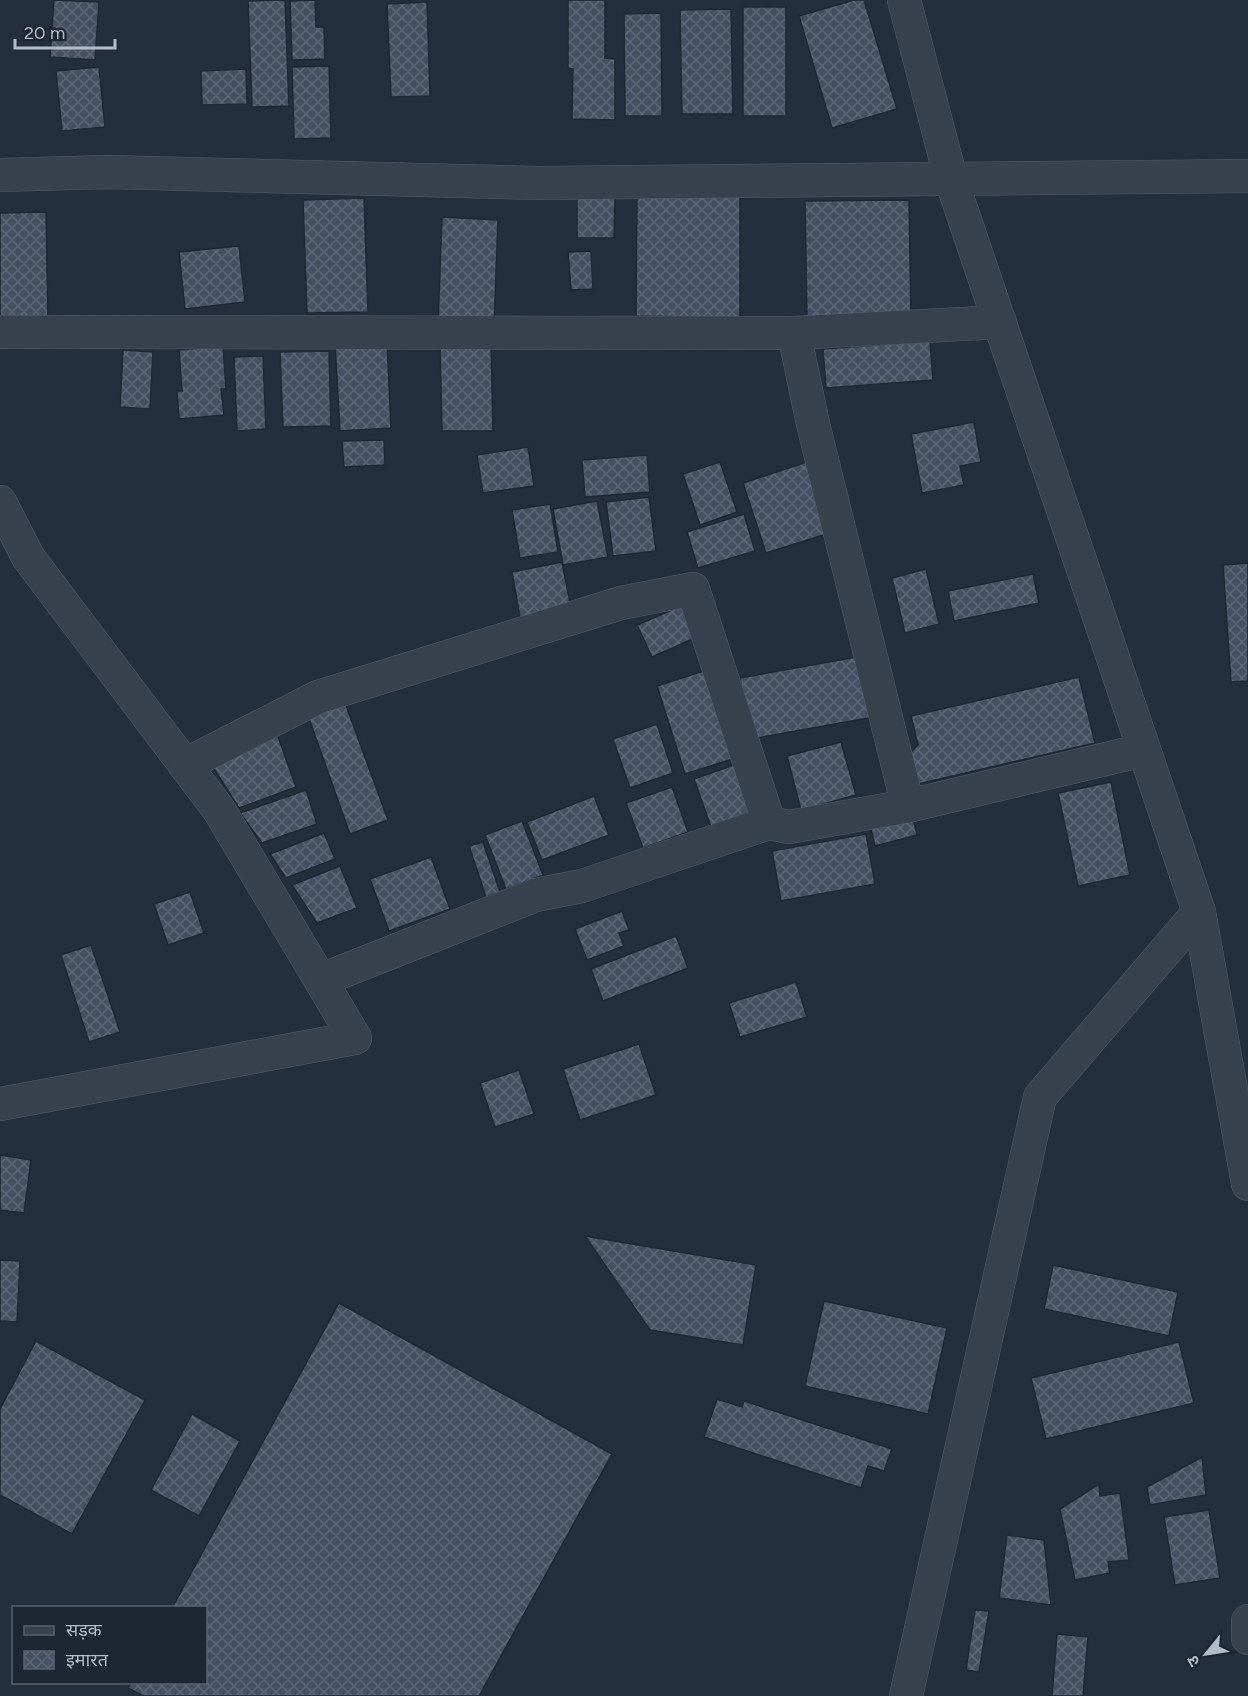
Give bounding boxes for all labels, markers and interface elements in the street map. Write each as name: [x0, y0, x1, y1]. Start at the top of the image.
scale bar: [15, 12, 116, 50]
text: 20 m: [24, 22, 65, 44]
legend: [12, 1606, 207, 1684]
text: सड़क: [66, 1619, 103, 1641]
north arrow: [1176, 1624, 1236, 1684]
text: इमारत: [66, 1649, 109, 1671]
text: उ: [1183, 1652, 1204, 1670]

